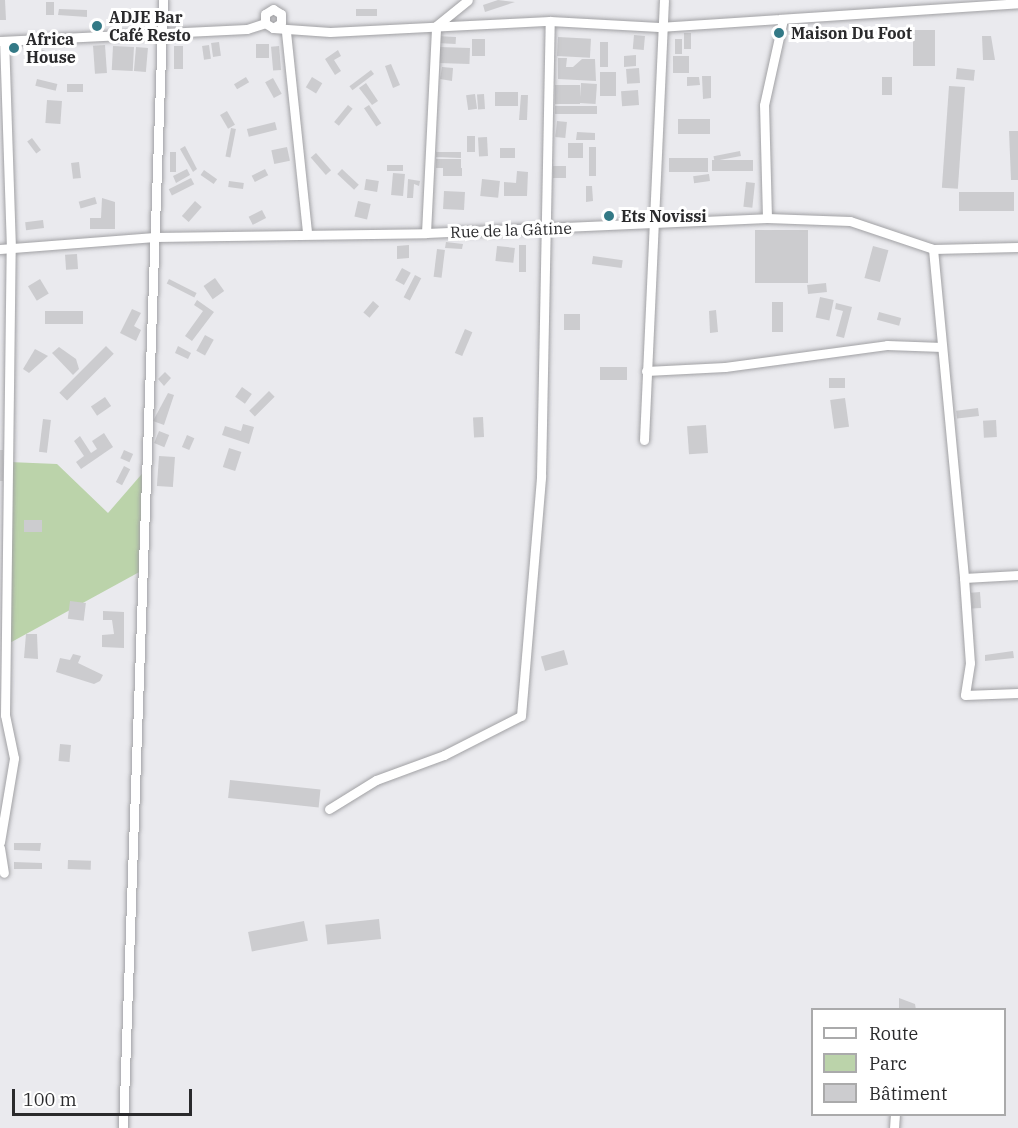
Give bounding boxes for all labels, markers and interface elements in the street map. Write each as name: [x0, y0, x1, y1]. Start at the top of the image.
place label: ADJE Bar Café Resto: [109, 7, 191, 45]
marker: ADJE Bar Café Resto: [90, 19, 104, 33]
place label: Maison Du Foot: [791, 23, 912, 43]
marker: Maison Du Foot: [772, 26, 786, 40]
place label: Africa House: [26, 29, 76, 67]
marker: Africa House: [7, 41, 21, 55]
place label: Ets Novissi: [621, 206, 707, 226]
marker: Ets Novissi: [602, 209, 616, 223]
street label: Rue de la Gâtine: [450, 218, 572, 242]
legend: [811, 1008, 1006, 1116]
text: Route: [869, 1022, 918, 1045]
text: Parc: [869, 1052, 907, 1075]
scale bar: [15, 1077, 195, 1115]
text: Bâtiment: [869, 1082, 947, 1105]
text: 100 m: [23, 1088, 77, 1111]

